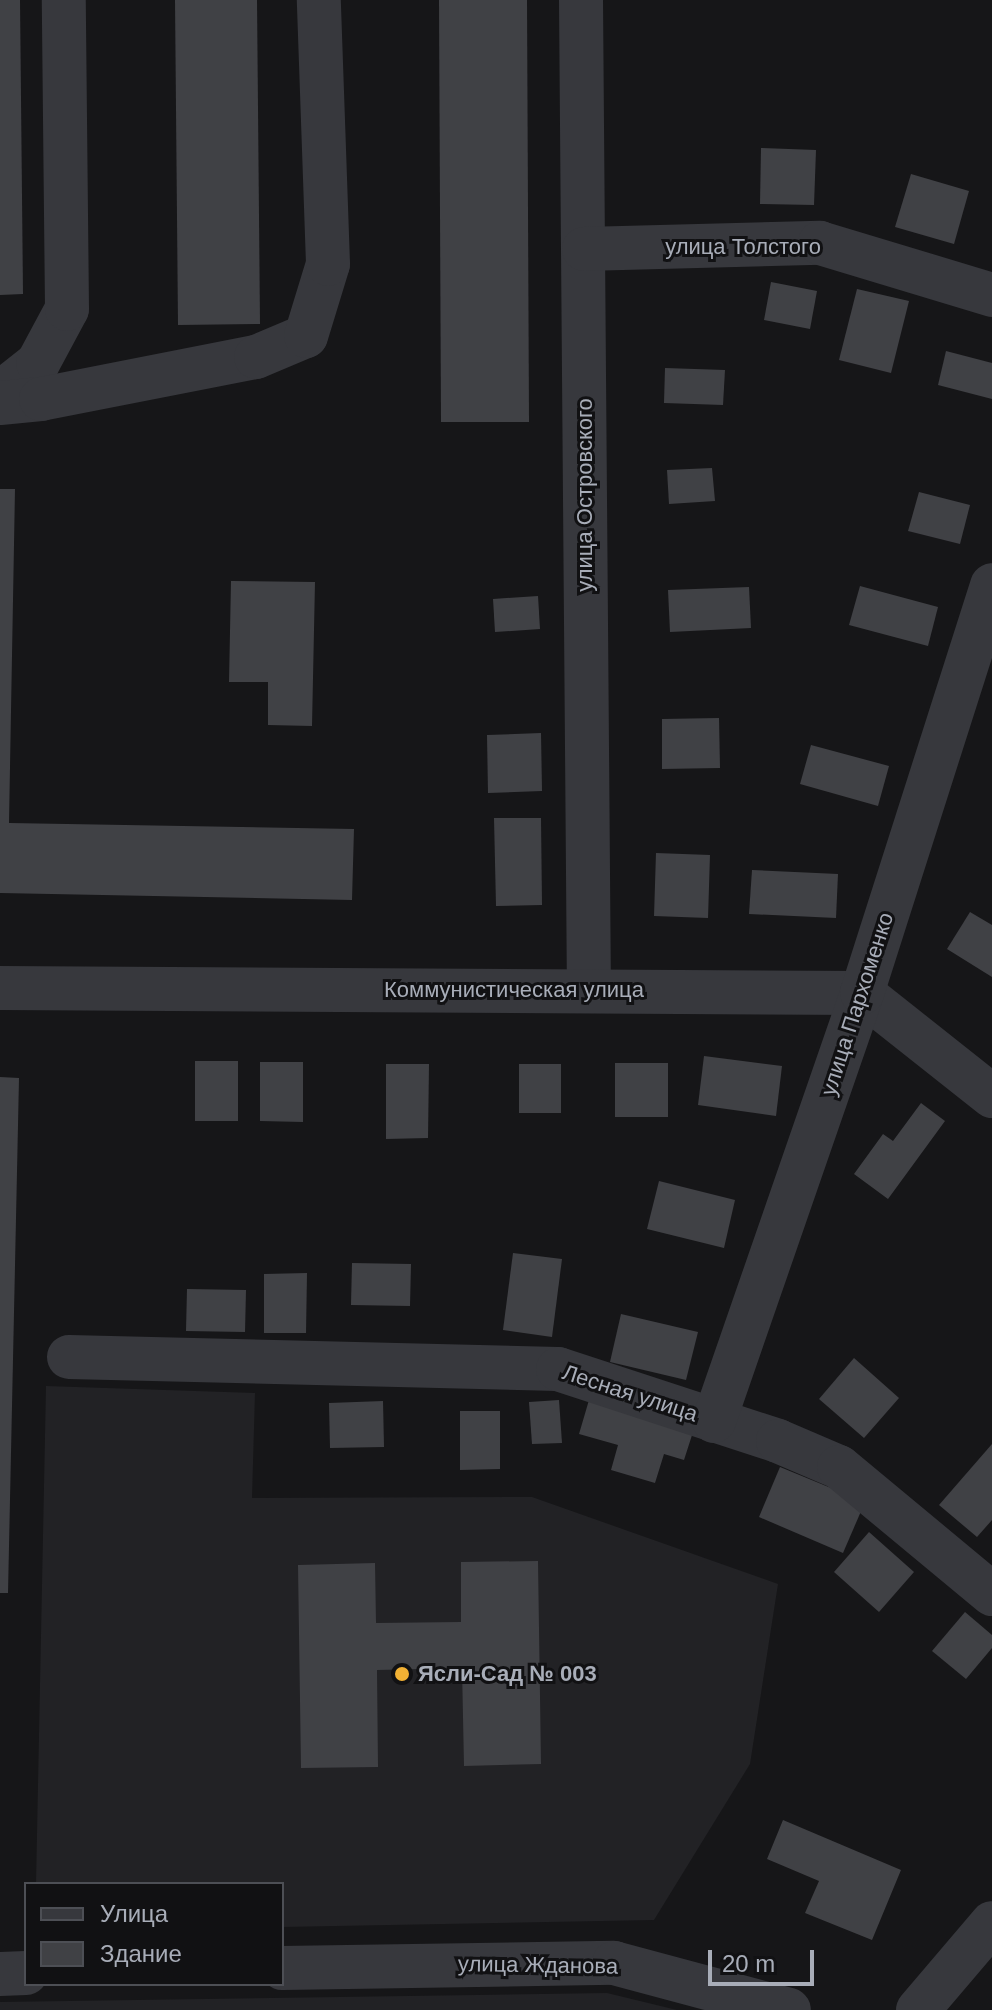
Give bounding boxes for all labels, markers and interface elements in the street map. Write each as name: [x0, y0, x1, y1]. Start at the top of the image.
street label: улица Толстого: [665, 234, 821, 260]
street label: улица Островского: [572, 398, 598, 592]
street label: улица Пархоменко: [815, 909, 899, 1099]
street label: Коммунистическая улица: [384, 977, 644, 1003]
street label: Лесная улица: [559, 1359, 701, 1427]
place label: Ясли-Сад № 003: [418, 1661, 597, 1687]
marker: Ясли-Сад № 003: [393, 1665, 411, 1683]
legend: [24, 1882, 284, 1986]
text: Улица: [100, 1900, 168, 1927]
scale bar: [712, 1934, 818, 1984]
text: Здание: [100, 1940, 182, 1967]
street label: улица Жданова: [458, 1950, 618, 1980]
text: 20 m: [722, 1950, 775, 1977]

